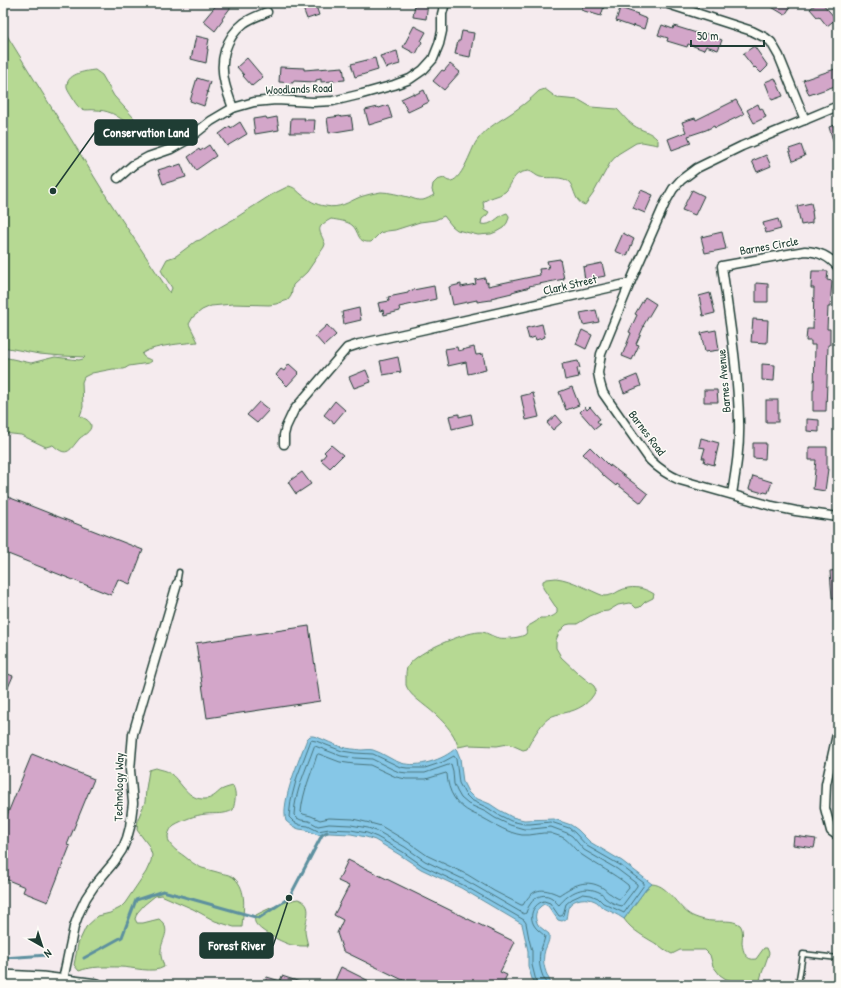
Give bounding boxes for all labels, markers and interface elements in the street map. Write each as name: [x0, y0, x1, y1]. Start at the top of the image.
scale bar: [691, 22, 764, 48]
text: 50 m: [697, 27, 718, 44]
street label: Woodlands Road: [265, 79, 333, 98]
callout: Conservation Land: [95, 120, 197, 145]
text: Conservation Land: [103, 123, 190, 141]
street label: Barnes Circle: [738, 232, 800, 259]
street label: Clark Street: [541, 270, 599, 299]
street label: Barnes Avenue: [712, 348, 735, 413]
street label: Barnes Road: [625, 407, 670, 459]
street label: Technology Way: [109, 752, 128, 822]
north arrow: [22, 926, 62, 966]
callout: Forest River: [200, 933, 273, 958]
text: Forest River: [208, 936, 266, 954]
text: N: [42, 946, 55, 961]

